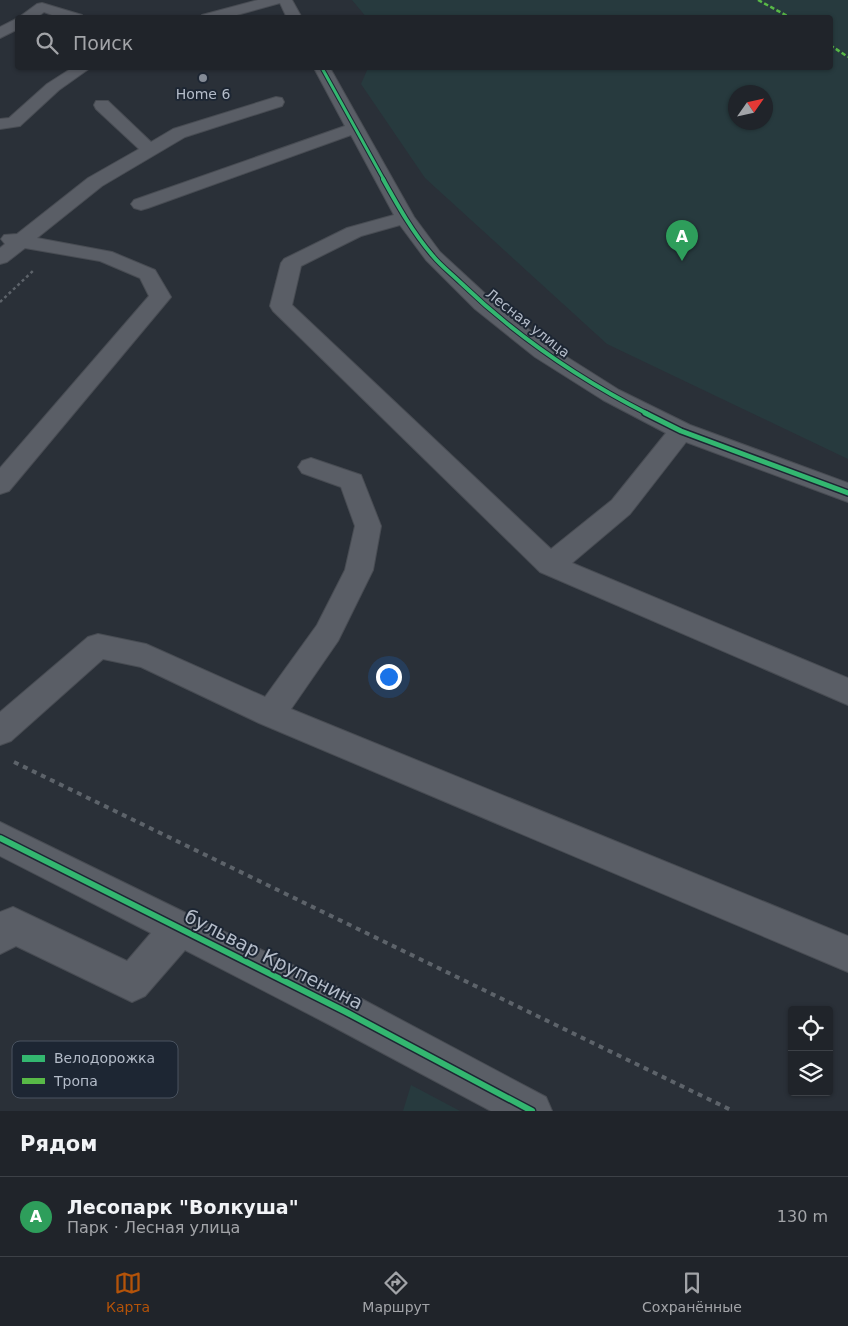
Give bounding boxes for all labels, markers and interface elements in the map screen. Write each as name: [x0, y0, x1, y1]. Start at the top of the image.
search box: [15, 15, 833, 70]
icon: search: [33, 29, 61, 57]
text: Поиск: [73, 32, 133, 54]
marker: Home 6: [197, 72, 209, 84]
north arrow: [728, 85, 773, 130]
place label: Home 6: [176, 86, 230, 102]
pin: A: [666, 220, 698, 261]
street label: Лесная улица: [483, 285, 573, 361]
your location: [376, 664, 402, 690]
street label: бульвар Крупенина: [181, 904, 367, 1014]
map controls: [788, 1006, 833, 1096]
button: locate: [788, 1006, 833, 1051]
legend: [12, 1041, 178, 1098]
text: Велодорожка: [54, 1050, 155, 1066]
button: layers: [788, 1051, 833, 1096]
text: Тропа: [53, 1073, 98, 1089]
text: Рядом: [20, 1132, 97, 1156]
text: Лесопарк "Волкуша": [67, 1196, 299, 1218]
text: A: [30, 1207, 42, 1226]
text: 130 m: [777, 1207, 828, 1226]
text: Парк · Лесная улица: [67, 1218, 240, 1237]
tab: Карта: [106, 1269, 150, 1315]
tab: Маршрут: [362, 1269, 430, 1315]
tab: Сохранённые: [642, 1269, 742, 1315]

